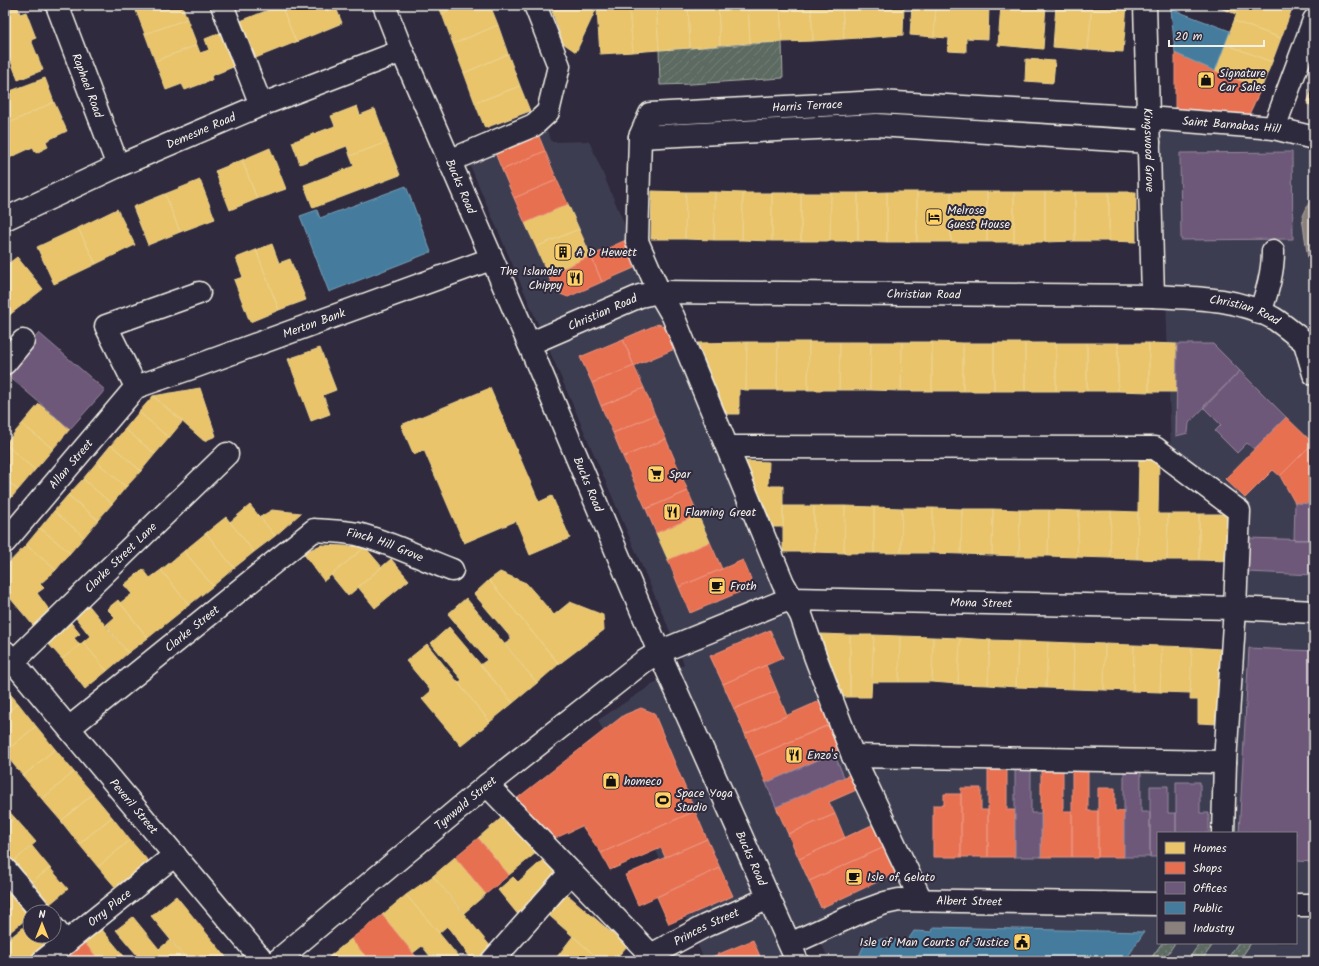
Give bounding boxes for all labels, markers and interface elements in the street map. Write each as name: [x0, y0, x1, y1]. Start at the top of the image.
scale bar: [1169, 22, 1264, 48]
text: 20 m: [1175, 27, 1203, 46]
street label: Raphael Road: [66, 51, 108, 122]
place label: Signature Car Sales: [1219, 64, 1266, 97]
shop icon: Signature Car Sales: [1196, 70, 1216, 90]
street label: Harris Terrace: [772, 95, 844, 118]
street label: Demesne Road: [163, 107, 240, 154]
street label: Kingswood Grove: [1138, 108, 1159, 193]
street label: Saint Barnabas Hill: [1181, 112, 1283, 139]
street label: Bucks Road: [440, 156, 481, 218]
place label: Melrose Guest House: [947, 201, 1010, 234]
hotel icon: Melrose Guest House: [924, 207, 944, 227]
building icon: A D Hewett: [553, 242, 573, 262]
place label: A D Hewett: [576, 243, 637, 262]
place label: The Islander Chippy: [500, 262, 563, 295]
restaurant icon: The Islander Chippy: [565, 268, 585, 288]
street label: Christian Road: [887, 285, 962, 304]
street label: Christian Road: [565, 289, 641, 336]
street label: Christian Road: [1208, 290, 1285, 331]
street label: Merton Bank: [280, 304, 348, 344]
street label: Allan Street: [44, 435, 98, 494]
street label: Bucks Road: [568, 454, 608, 516]
supermarket icon: Spar: [646, 464, 666, 484]
place label: Spar: [669, 465, 692, 484]
restaurant icon: Flaming Great: [662, 502, 682, 522]
place label: Flaming Great: [685, 503, 756, 522]
street label: Clarke Street Lane: [80, 517, 162, 598]
street label: Finch Hill Grove: [345, 523, 427, 568]
cafe icon: Froth: [707, 576, 727, 596]
place label: Froth: [730, 577, 757, 596]
street label: Mona Street: [950, 593, 1013, 613]
street label: Clarke Street: [161, 601, 224, 657]
restaurant icon: Enzo's: [784, 745, 804, 765]
place label: Enzo's: [807, 746, 838, 765]
street label: Tynwald Street: [430, 771, 501, 835]
shop icon: homeco: [601, 771, 621, 791]
place label: homeco: [624, 772, 662, 791]
street label: Peveril Street: [105, 775, 163, 839]
place label: Space Yoga Studio: [676, 784, 733, 817]
sports icon: Space Yoga Studio: [653, 790, 673, 810]
street label: Bucks Road: [730, 828, 772, 890]
legend: [1157, 832, 1297, 944]
text: Homes: [1193, 839, 1227, 858]
text: Shops: [1193, 859, 1222, 878]
cafe icon: Isle of Gelato: [844, 867, 864, 887]
place label: Isle of Gelato: [867, 868, 935, 887]
text: Offices: [1193, 879, 1227, 898]
street label: Orry Place: [84, 884, 136, 932]
street label: Albert Street: [936, 892, 1003, 912]
text: Public: [1193, 899, 1223, 918]
street label: Princes Street: [670, 903, 743, 951]
north arrow: [22, 904, 62, 944]
text: N: [39, 906, 46, 924]
text: Industry: [1193, 919, 1235, 938]
public building icon: Isle of Man Courts of Justice: [1012, 932, 1032, 952]
place label: Isle of Man Courts of Justice: [860, 933, 1010, 952]

